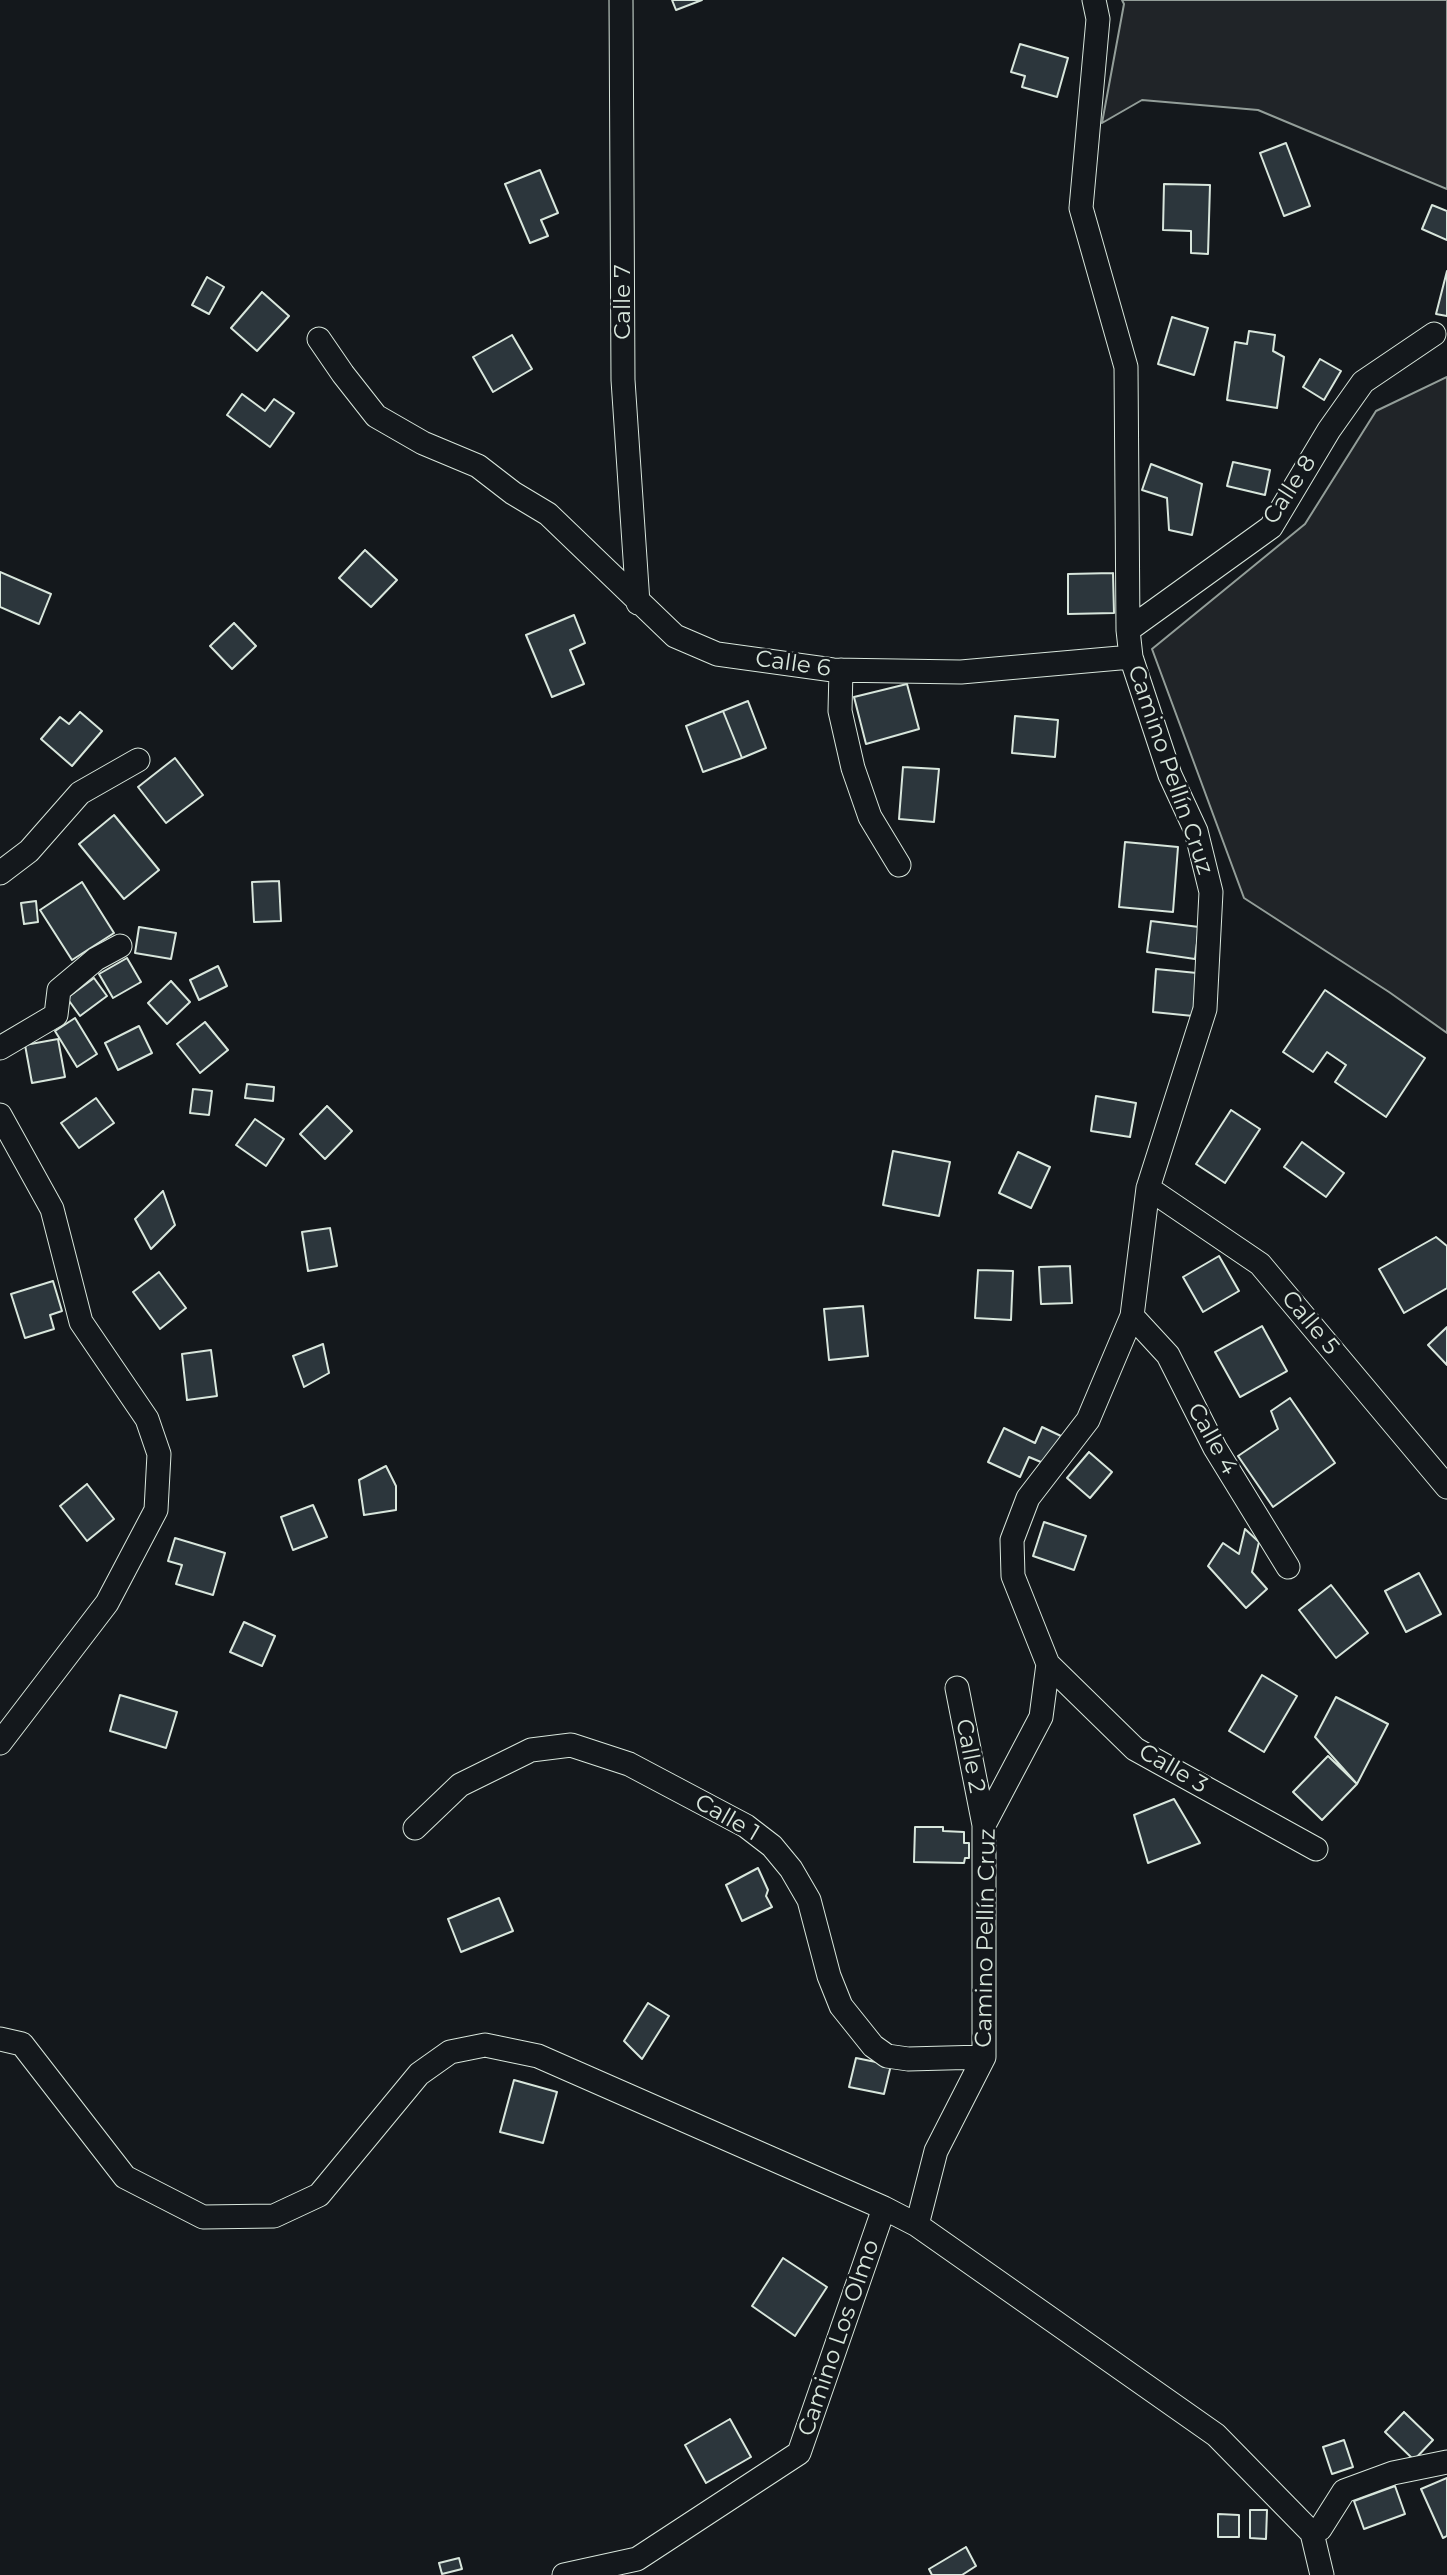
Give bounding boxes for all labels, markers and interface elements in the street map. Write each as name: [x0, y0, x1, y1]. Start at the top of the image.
street label: Calle 7: [609, 264, 637, 340]
street label: Calle 8: [1258, 450, 1322, 530]
street label: Calle 6: [753, 645, 833, 683]
street label: Camino Pellín Cruz: [1121, 662, 1219, 878]
street label: Calle 5: [1275, 1285, 1345, 1361]
street label: Calle 4: [1181, 1399, 1243, 1479]
street label: Calle 2: [949, 1717, 991, 1795]
street label: Calle 3: [1134, 1738, 1212, 1800]
street label: Calle 1: [690, 1788, 764, 1848]
street label: Camino Pellín Cruz: [970, 1828, 1002, 2048]
street label: Camino Los Olmo: [792, 2236, 886, 2440]

